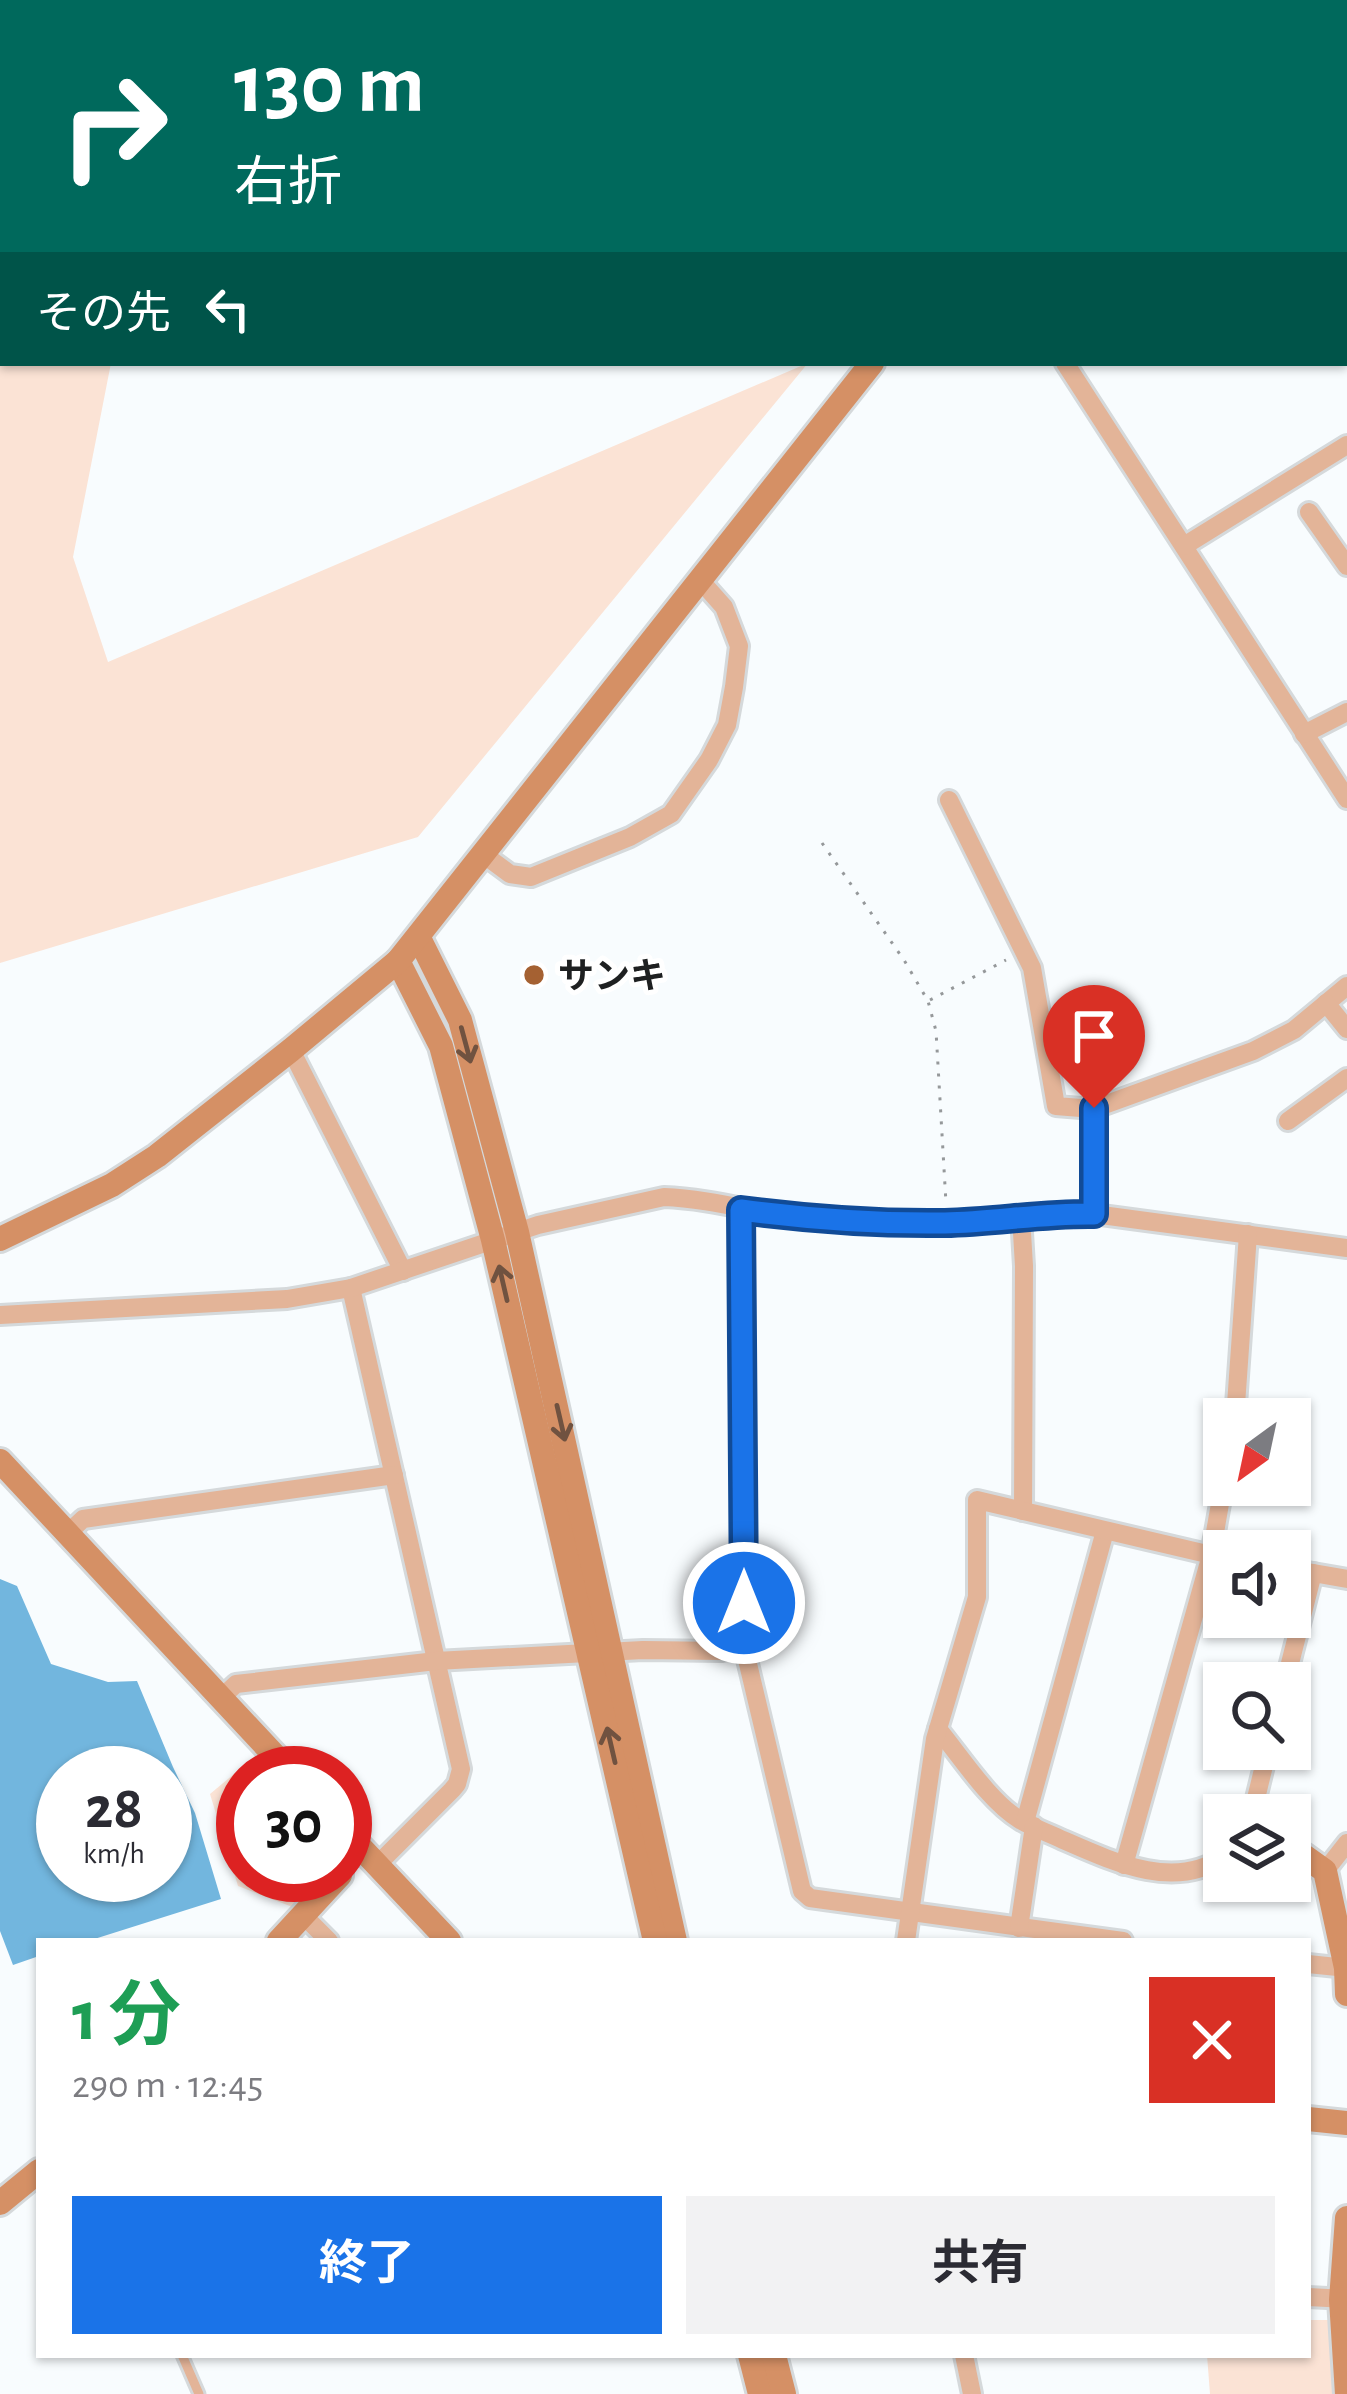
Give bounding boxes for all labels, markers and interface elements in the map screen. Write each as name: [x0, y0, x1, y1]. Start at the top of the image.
text: 130 m: [234, 44, 425, 128]
icon: right: [36, 48, 192, 204]
text: 右折: [234, 157, 342, 211]
icon: left: [195, 276, 261, 342]
text: その先: [36, 292, 171, 337]
place label: サンキ: [558, 958, 666, 995]
marker: サンキ: [521, 962, 547, 988]
pin: [1043, 985, 1145, 1108]
icon: arrive: [1061, 1003, 1127, 1069]
one-way arrow: [457, 1025, 479, 1063]
one-way arrow: [491, 1265, 513, 1303]
north arrow: [1203, 1398, 1311, 1506]
map controls: [1203, 1398, 1311, 1902]
one-way arrow: [550, 1403, 573, 1441]
button: sound: [1203, 1530, 1311, 1638]
position arrow: [681, 1540, 807, 1666]
button: search: [1203, 1662, 1311, 1770]
one-way arrow: [599, 1726, 622, 1764]
speed limit sign: 30: [216, 1746, 372, 1902]
text: 28: [85, 1779, 143, 1839]
button: layers: [1203, 1794, 1311, 1902]
text: km/h: [83, 1839, 145, 1869]
button: close: [1149, 1977, 1275, 2103]
text: 1 分: [72, 1981, 181, 2053]
text: 290 m · 12:45: [72, 2066, 263, 2105]
button: 終了: [72, 2196, 662, 2334]
button: 共有: [686, 2196, 1275, 2334]

